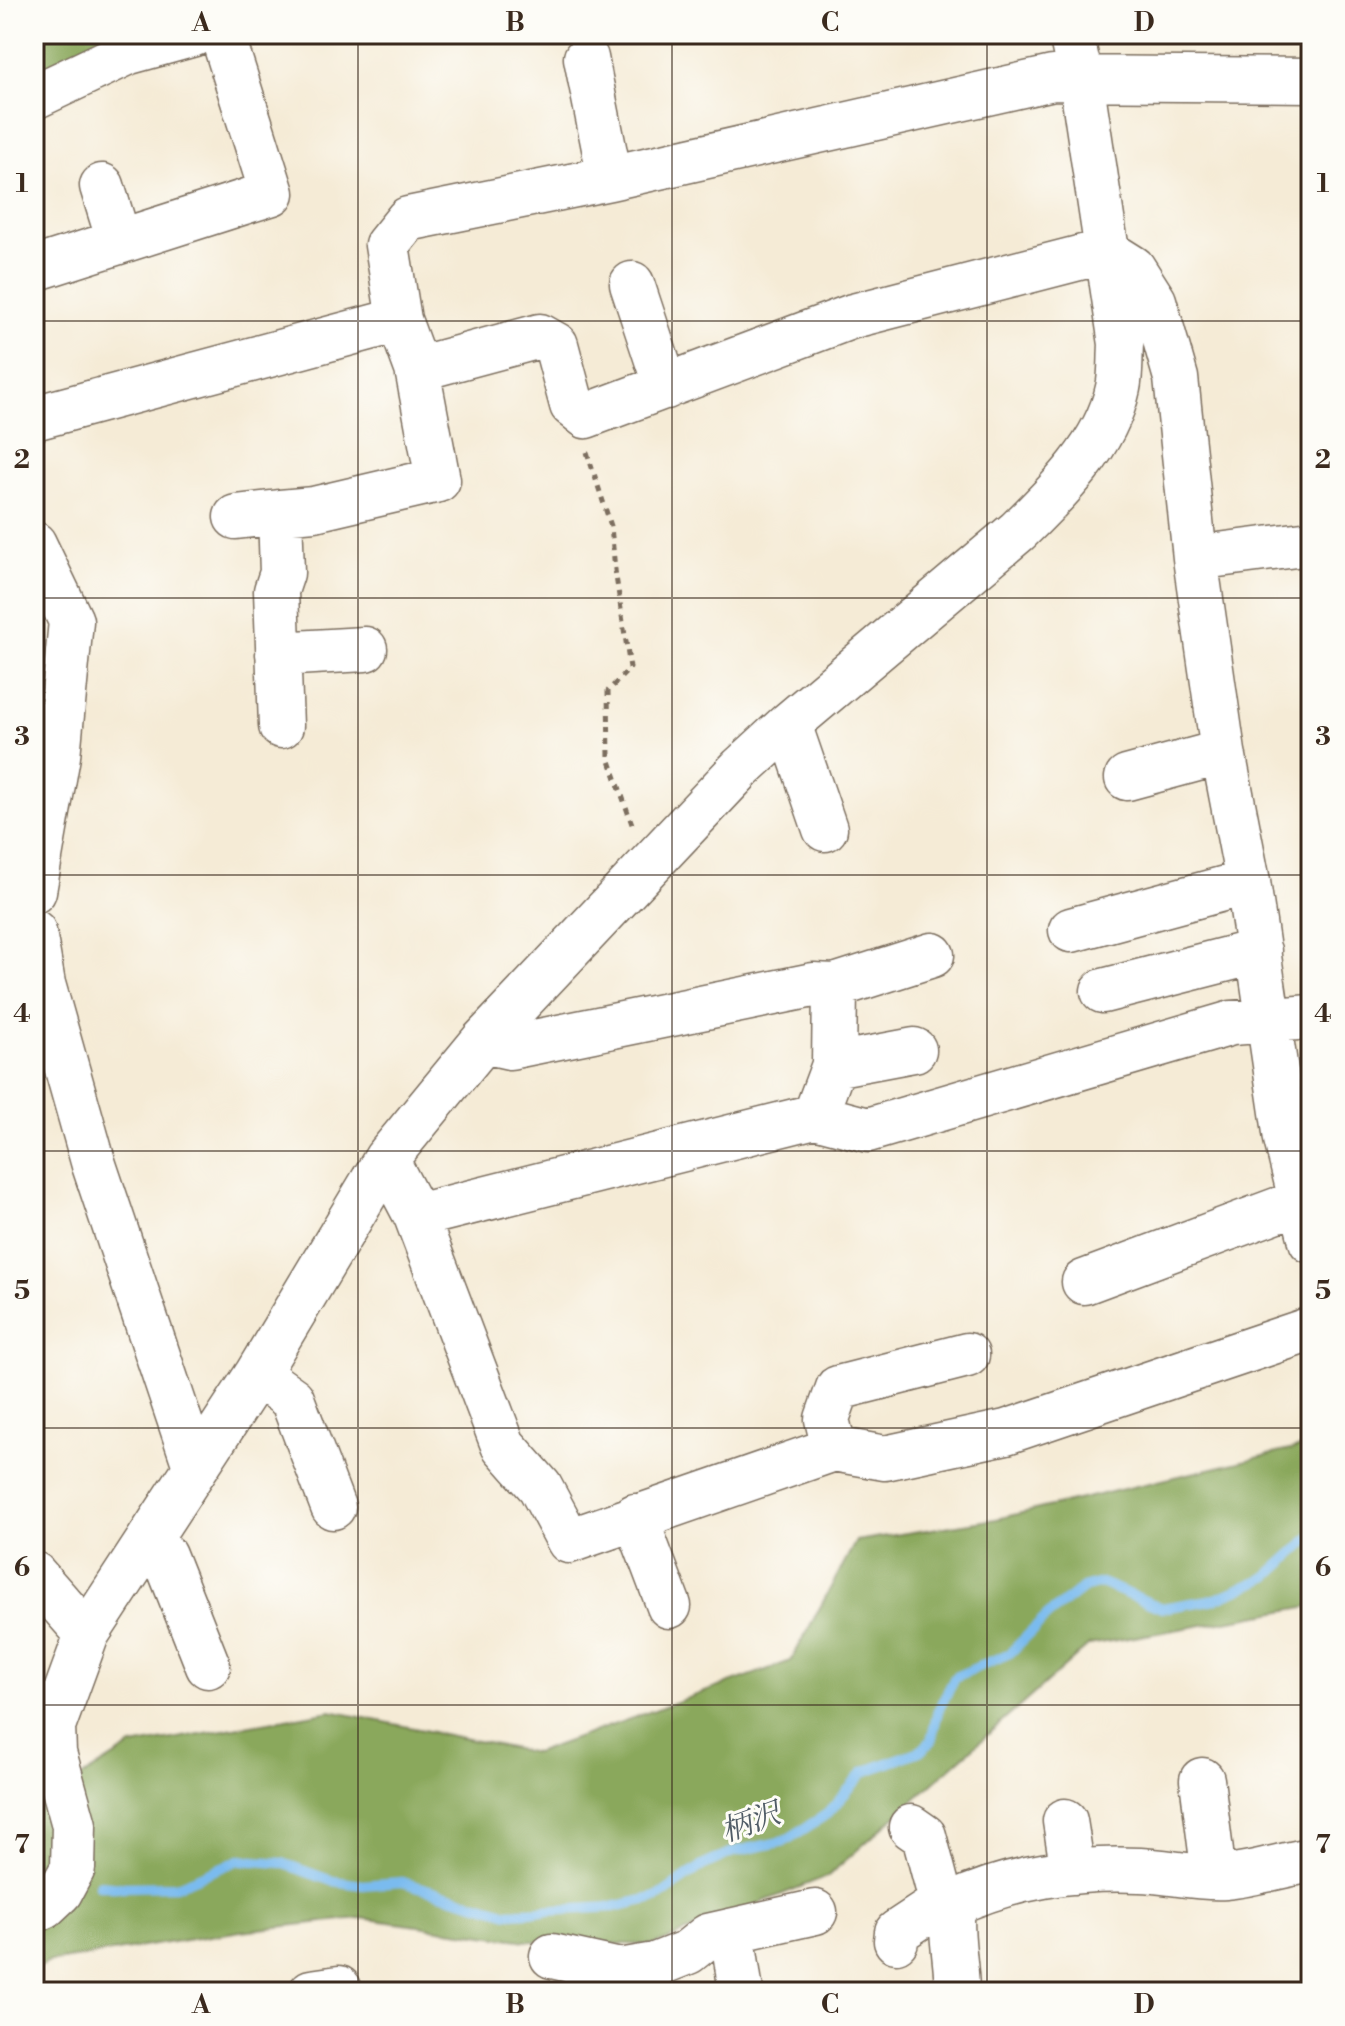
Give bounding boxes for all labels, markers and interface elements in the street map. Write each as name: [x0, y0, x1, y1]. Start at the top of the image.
text: A: [191, 7, 211, 39]
text: B: [505, 7, 525, 39]
text: C: [821, 7, 839, 39]
text: D: [1134, 7, 1154, 39]
text: 1: [16, 168, 29, 200]
text: 1: [1317, 168, 1330, 200]
text: 2: [14, 444, 30, 476]
text: 2: [1315, 444, 1331, 476]
text: 3: [14, 721, 30, 753]
text: 3: [1315, 721, 1331, 753]
text: 4: [13, 998, 31, 1030]
text: 4: [1314, 998, 1332, 1030]
text: 5: [14, 1275, 30, 1307]
text: 5: [1315, 1275, 1331, 1307]
text: 6: [14, 1552, 30, 1584]
text: 6: [1315, 1552, 1331, 1584]
water label: 柄沢: [716, 1794, 789, 1851]
text: 7: [14, 1829, 30, 1861]
text: 7: [1315, 1829, 1331, 1861]
text: A: [191, 1989, 211, 2021]
text: B: [505, 1989, 525, 2021]
text: C: [821, 1989, 839, 2021]
text: D: [1134, 1989, 1154, 2021]

